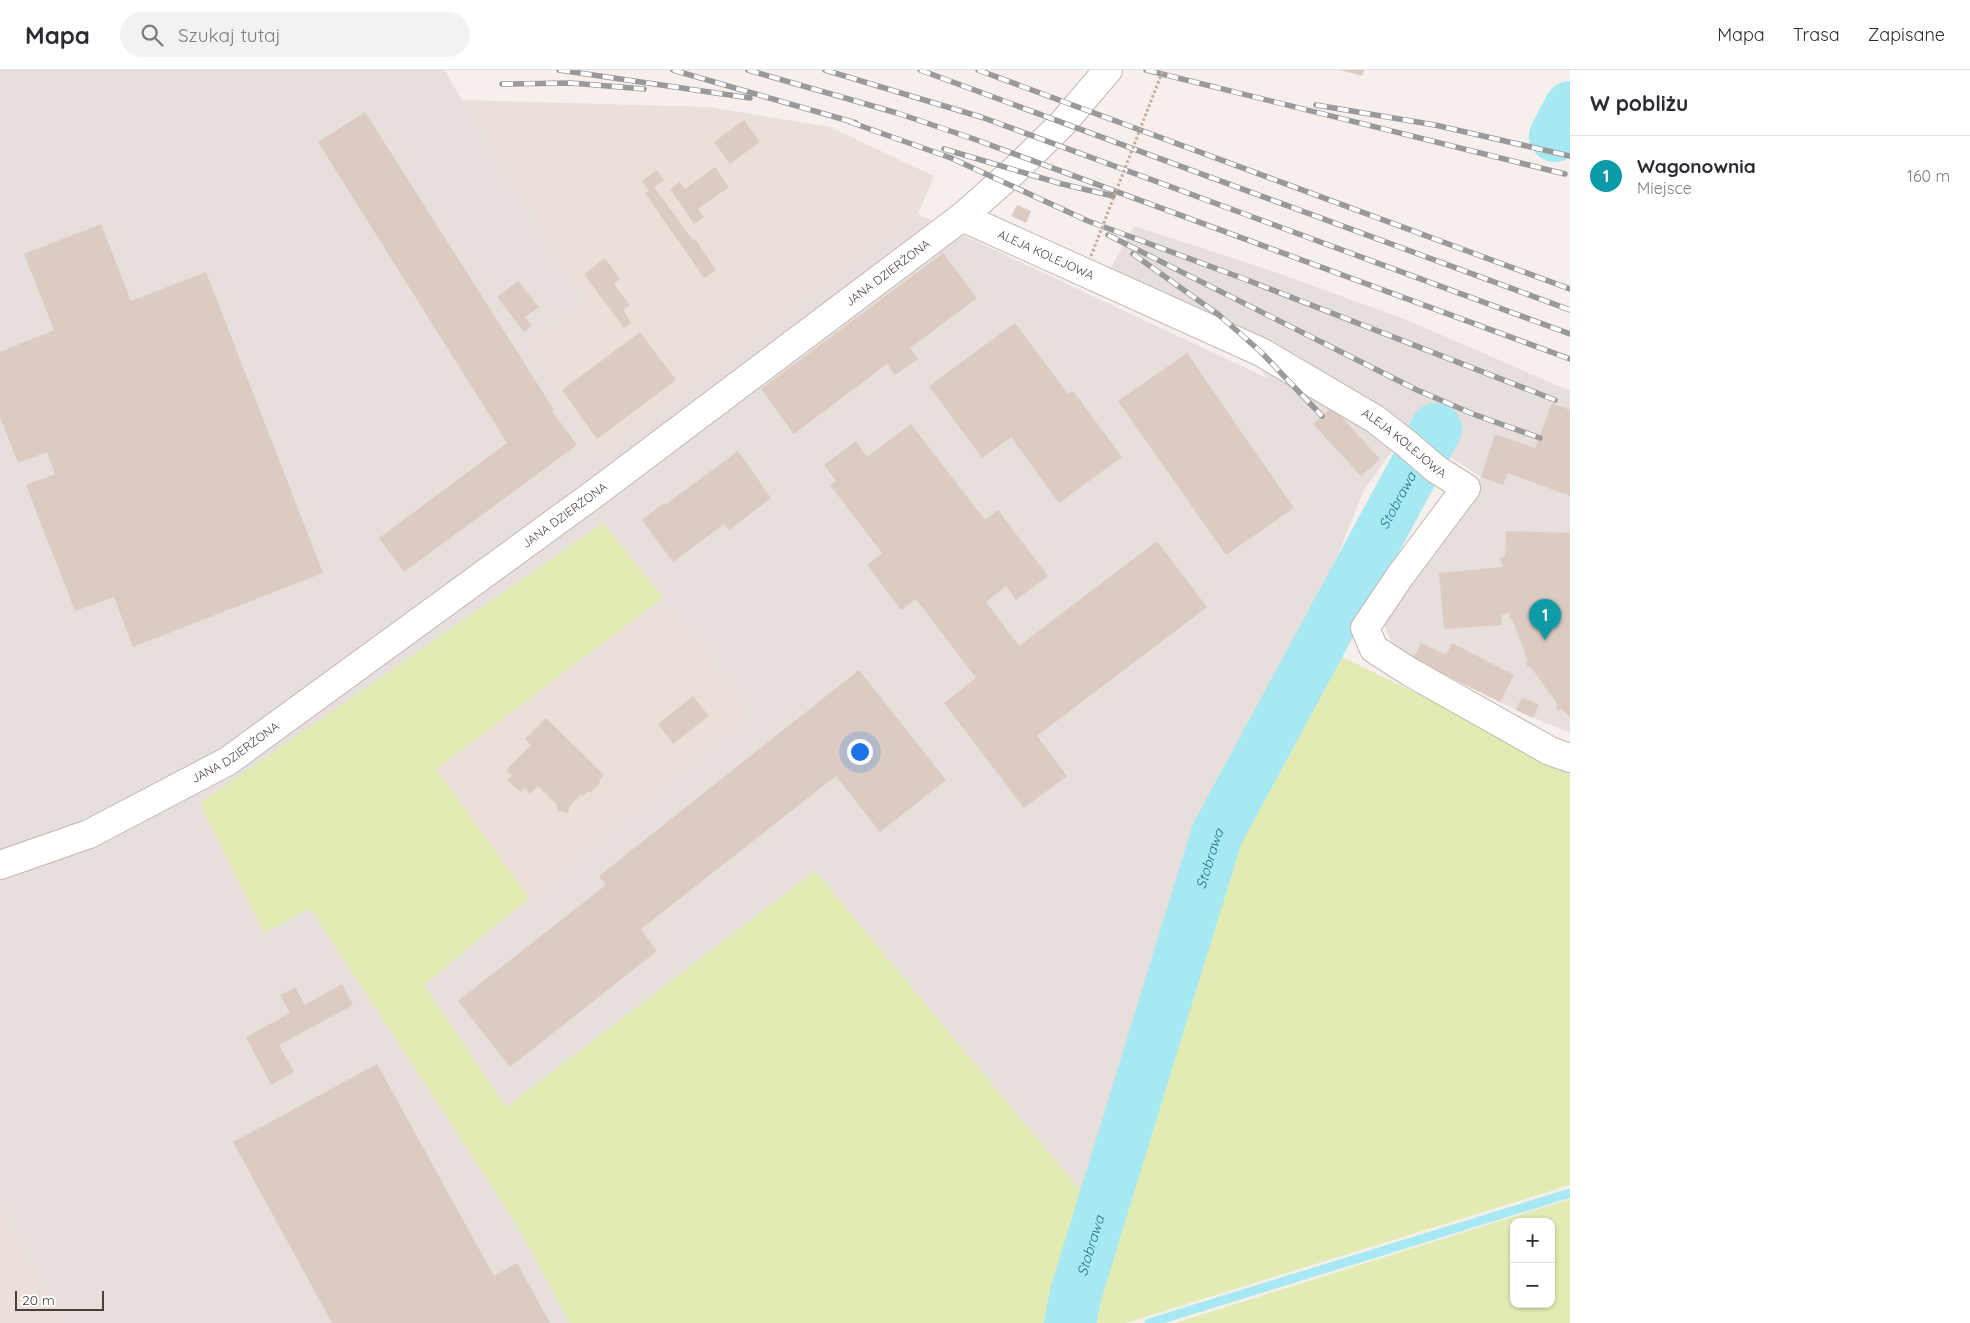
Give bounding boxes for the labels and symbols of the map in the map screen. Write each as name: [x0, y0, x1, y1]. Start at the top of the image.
street label: ALEJA KOLEJOWA: [996, 226, 1097, 283]
street label: JANA DZIERŻONA: [842, 236, 933, 309]
street label: ALEJA KOLEJOWA: [1359, 405, 1450, 481]
water label: Stobrawa: [1375, 467, 1421, 532]
street label: JANA DZIERŻONA: [519, 479, 610, 551]
pin: 1: [1529, 599, 1561, 640]
street label: JANA DZIERŻONA: [189, 718, 282, 786]
your location: [847, 739, 873, 765]
water label: Stobrawa: [1192, 824, 1228, 891]
water label: Stobrawa: [1073, 1212, 1109, 1278]
scale bar: [15, 1288, 104, 1311]

